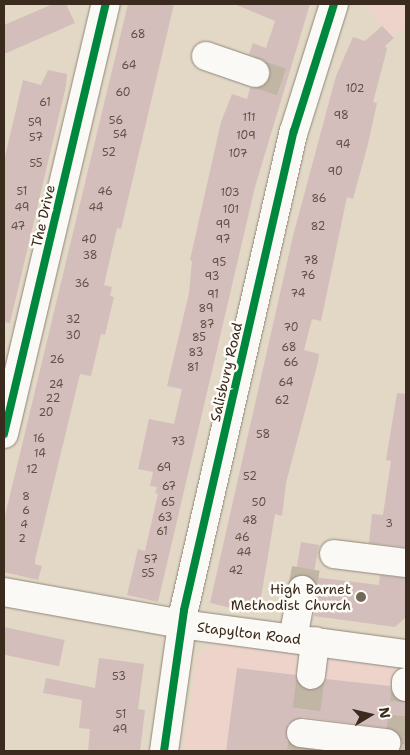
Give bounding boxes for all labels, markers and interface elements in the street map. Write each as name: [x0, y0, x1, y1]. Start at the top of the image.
house number: 68: [131, 28, 145, 42]
house number: 64: [121, 59, 137, 73]
house number: 102: [345, 82, 365, 96]
house number: 60: [115, 86, 131, 100]
house number: 61: [39, 96, 51, 110]
house number: 98: [333, 109, 349, 123]
house number: 111: [242, 111, 256, 125]
house number: 56: [109, 114, 123, 128]
house number: 59: [28, 116, 42, 130]
house number: 54: [113, 128, 127, 142]
house number: 109: [236, 129, 256, 143]
house number: 57: [29, 131, 43, 145]
house number: 94: [336, 138, 350, 152]
house number: 52: [102, 146, 116, 160]
house number: 107: [228, 147, 248, 161]
house number: 55: [29, 157, 43, 171]
house number: 90: [327, 165, 343, 179]
street label: The Drive: [28, 183, 58, 249]
house number: 51: [17, 185, 27, 199]
house number: 46: [97, 185, 113, 199]
house number: 103: [220, 186, 240, 200]
house number: 86: [311, 192, 327, 206]
house number: 49: [15, 201, 29, 215]
house number: 44: [88, 201, 104, 215]
house number: 101: [223, 203, 239, 217]
house number: 99: [216, 218, 230, 232]
house number: 47: [11, 220, 25, 234]
house number: 82: [311, 220, 325, 234]
house number: 40: [81, 233, 97, 247]
house number: 97: [216, 233, 230, 247]
house number: 38: [82, 249, 98, 263]
house number: 78: [304, 254, 318, 268]
house number: 95: [212, 256, 226, 270]
house number: 76: [301, 269, 315, 283]
house number: 93: [205, 270, 219, 284]
house number: 36: [74, 277, 90, 291]
house number: 74: [291, 287, 305, 301]
house number: 91: [207, 288, 219, 302]
house number: 89: [199, 302, 213, 316]
house number: 32: [66, 313, 80, 327]
house number: 87: [200, 318, 214, 332]
street label: Salisbury Road: [206, 321, 246, 423]
house number: 70: [283, 321, 299, 335]
house number: 30: [65, 329, 81, 343]
house number: 85: [192, 331, 206, 345]
house number: 68: [282, 341, 296, 355]
house number: 83: [189, 346, 203, 360]
house number: 26: [50, 353, 64, 367]
house number: 66: [283, 356, 299, 370]
house number: 81: [187, 361, 199, 375]
house number: 64: [278, 376, 294, 390]
house number: 24: [49, 378, 63, 392]
house number: 22: [46, 392, 60, 406]
house number: 62: [275, 394, 289, 408]
house number: 20: [38, 406, 54, 420]
house number: 58: [256, 428, 270, 442]
house number: 16: [33, 432, 45, 446]
house number: 73: [171, 435, 185, 449]
house number: 14: [34, 447, 46, 461]
house number: 69: [157, 461, 171, 475]
house number: 12: [26, 463, 38, 477]
house number: 52: [243, 470, 257, 484]
house number: 67: [162, 480, 176, 494]
house number: 8: [22, 490, 30, 504]
house number: 65: [161, 496, 175, 510]
house number: 50: [252, 496, 266, 510]
house number: 6: [22, 504, 30, 518]
house number: 63: [158, 511, 172, 525]
house number: 48: [242, 514, 258, 528]
house number: 3: [385, 517, 393, 531]
house number: 4: [20, 518, 28, 532]
house number: 61: [156, 525, 168, 539]
house number: 46: [234, 531, 250, 545]
house number: 2: [18, 532, 26, 546]
house number: 44: [236, 546, 252, 560]
house number: 57: [144, 553, 158, 567]
house number: 42: [229, 564, 243, 578]
house number: 55: [141, 567, 155, 581]
place label: High Barnet Methodist Church: [231, 581, 351, 614]
marker: High Barnet Methodist Church: [355, 591, 367, 603]
street label: Stapylton Road: [196, 618, 302, 648]
house number: 53: [112, 670, 126, 684]
north arrow: [345, 690, 395, 740]
text: N: [375, 706, 395, 720]
house number: 51: [116, 708, 126, 722]
house number: 49: [113, 723, 127, 737]

